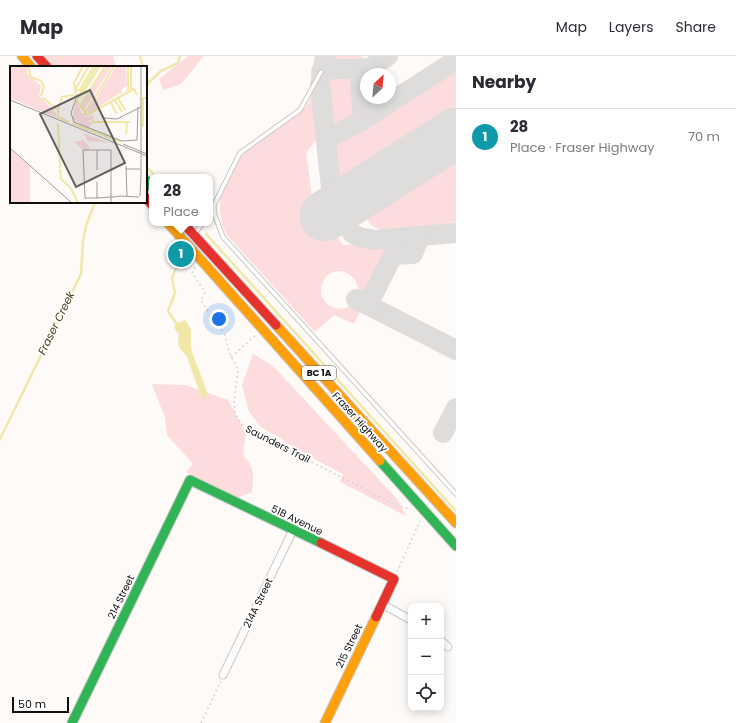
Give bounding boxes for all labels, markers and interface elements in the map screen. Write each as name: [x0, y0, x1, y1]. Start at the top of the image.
text: Map: [20, 14, 63, 41]
text: Map: [556, 17, 587, 37]
text: Layers: [609, 17, 653, 37]
text: Share: [675, 17, 716, 37]
inset map: [10, 66, 147, 203]
north arrow: [360, 68, 396, 104]
text: Nearby: [472, 70, 536, 94]
text: 28: [510, 116, 528, 137]
text: 1: [483, 127, 487, 146]
text: 70 m: [688, 127, 720, 146]
text: Place · Fraser Highway: [510, 138, 655, 157]
popup: [149, 174, 213, 226]
text: 28: [163, 180, 182, 201]
text: Place: [163, 202, 199, 221]
pin: 1: [168, 239, 194, 269]
water label: Fraser Creek: [34, 287, 79, 357]
your location: [209, 309, 229, 329]
road number: BC 1A: [302, 366, 336, 380]
street label: Fraser Highway: [329, 389, 391, 456]
street label: Saunders Trail: [243, 421, 313, 467]
street label: 51B Avenue: [269, 501, 325, 539]
street label: 214 Street: [104, 572, 138, 622]
street label: 214A Street: [239, 575, 277, 631]
map controls: [408, 603, 444, 711]
button: +: [408, 603, 444, 639]
street label: 215 Street: [332, 621, 366, 670]
button: −: [408, 639, 444, 675]
button: locate: [408, 675, 444, 711]
scale bar: [12, 695, 69, 714]
text: 50 m: [18, 696, 46, 712]

